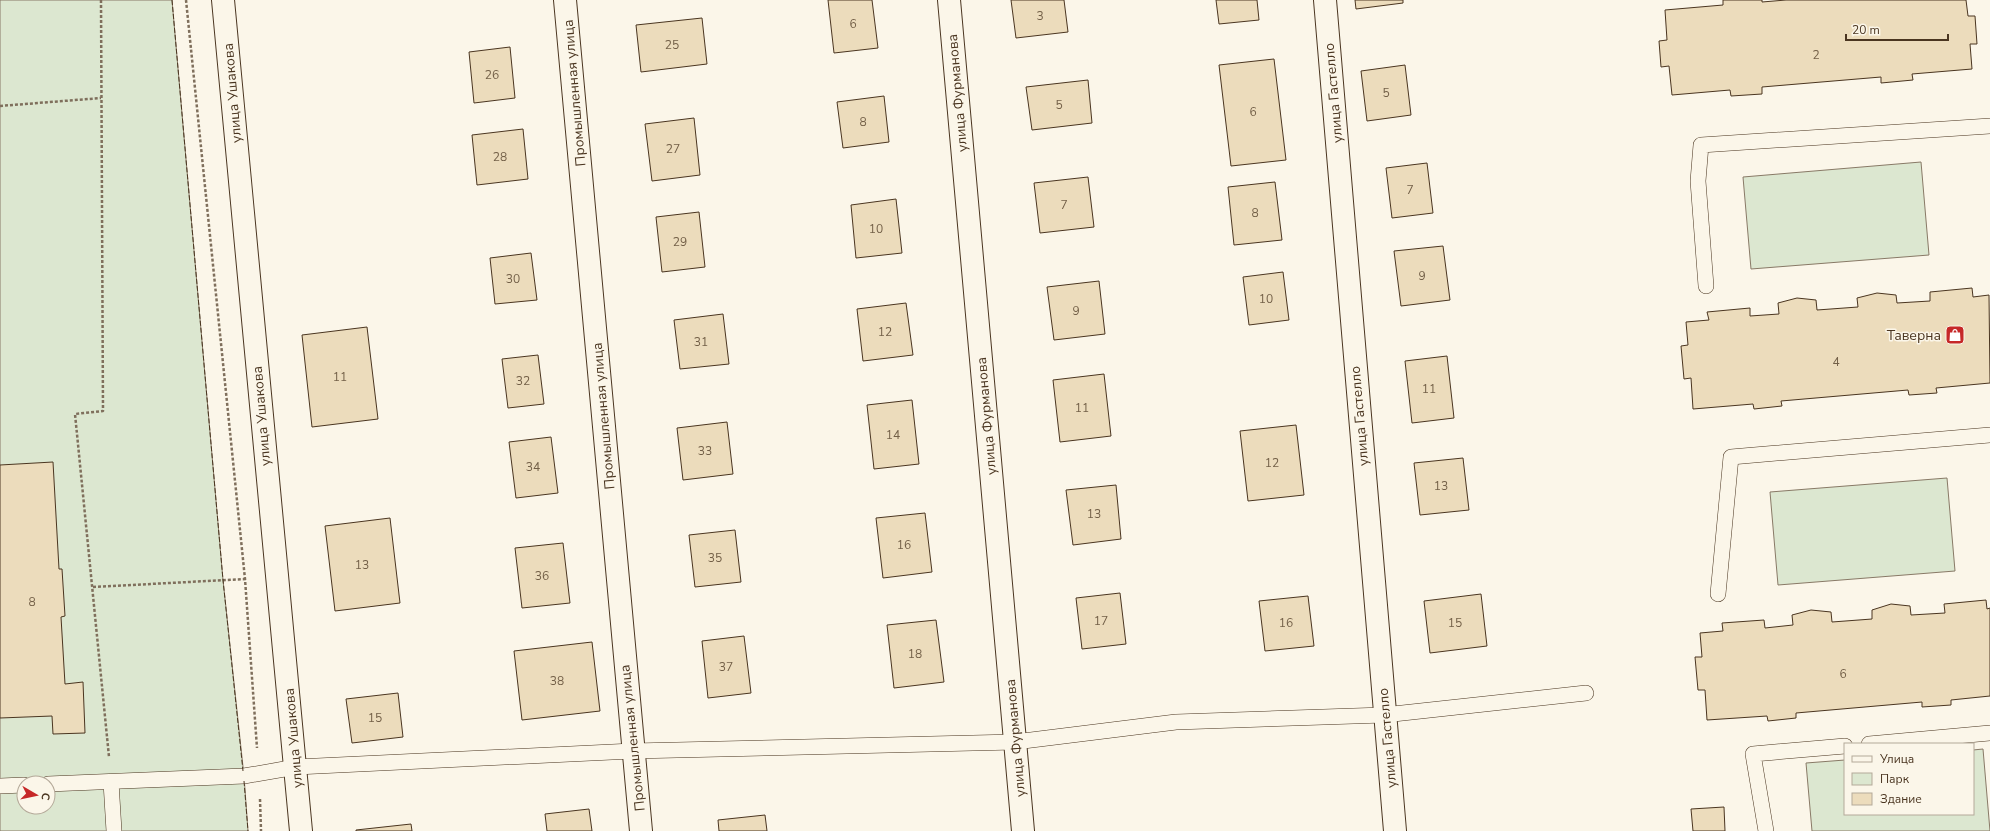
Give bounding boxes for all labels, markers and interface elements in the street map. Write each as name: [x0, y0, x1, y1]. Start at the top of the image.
house number: 3: [1036, 8, 1044, 24]
house number: 6: [849, 16, 857, 32]
scale bar: [1846, 16, 1948, 42]
street label: Промышленная улица: [559, 19, 590, 167]
text: 20 m: [1852, 22, 1880, 38]
street label: улица Фурманова: [943, 33, 972, 153]
house number: 25: [665, 37, 679, 53]
street label: улица Ушакова: [219, 42, 246, 144]
street label: улица Гастелло: [1320, 42, 1347, 144]
house number: 2: [1812, 47, 1820, 63]
house number: 26: [485, 67, 499, 83]
house number: 5: [1382, 85, 1390, 101]
house number: 5: [1055, 97, 1063, 113]
house number: 6: [1249, 104, 1257, 120]
house number: 8: [859, 114, 867, 130]
house number: 27: [666, 141, 680, 157]
house number: 28: [493, 149, 507, 165]
house number: 7: [1406, 182, 1414, 198]
house number: 7: [1060, 197, 1068, 213]
house number: 8: [1251, 205, 1259, 221]
house number: 10: [869, 221, 883, 237]
house number: 29: [673, 234, 687, 250]
house number: 9: [1418, 268, 1426, 284]
house number: 30: [506, 271, 520, 287]
house number: 10: [1259, 291, 1273, 307]
house number: 9: [1072, 303, 1080, 319]
house number: 12: [878, 324, 892, 340]
shop icon: Таверна: [1944, 324, 1966, 346]
place label: Таверна: [1887, 326, 1941, 345]
house number: 31: [694, 334, 708, 350]
street label: Промышленная улица: [588, 342, 619, 490]
house number: 4: [1832, 354, 1840, 370]
street label: улица Фурманова: [972, 356, 1001, 476]
street label: улица Ушакова: [248, 365, 275, 467]
street label: улица Гастелло: [1346, 365, 1373, 467]
house number: 11: [333, 369, 347, 385]
house number: 32: [516, 373, 530, 389]
house number: 11: [1422, 381, 1436, 397]
house number: 11: [1075, 400, 1089, 416]
house number: 14: [886, 427, 900, 443]
house number: 33: [698, 443, 712, 459]
house number: 12: [1265, 455, 1279, 471]
house number: 34: [526, 459, 540, 475]
house number: 13: [1434, 478, 1448, 494]
house number: 13: [1087, 506, 1101, 522]
house number: 16: [897, 537, 911, 553]
house number: 35: [708, 550, 722, 566]
house number: 13: [355, 557, 369, 573]
house number: 36: [535, 568, 549, 584]
house number: 8: [28, 594, 36, 610]
house number: 17: [1094, 613, 1108, 629]
house number: 16: [1279, 615, 1293, 631]
house number: 15: [1448, 615, 1462, 631]
house number: 18: [908, 646, 922, 662]
house number: 37: [719, 659, 733, 675]
street label: Промышленная улица: [615, 664, 650, 812]
house number: 6: [1839, 666, 1847, 682]
house number: 38: [550, 673, 564, 689]
street label: улица Фурманова: [1001, 678, 1030, 798]
street label: улица Ушакова: [280, 687, 307, 789]
street label: улица Гастелло: [1374, 687, 1401, 789]
house number: 15: [368, 710, 382, 726]
legend: [1844, 743, 1974, 815]
text: Улица: [1879, 751, 1914, 767]
text: Парк: [1880, 771, 1910, 787]
north arrow: [16, 775, 56, 815]
text: Здание: [1880, 791, 1922, 807]
text: С: [37, 792, 53, 802]

